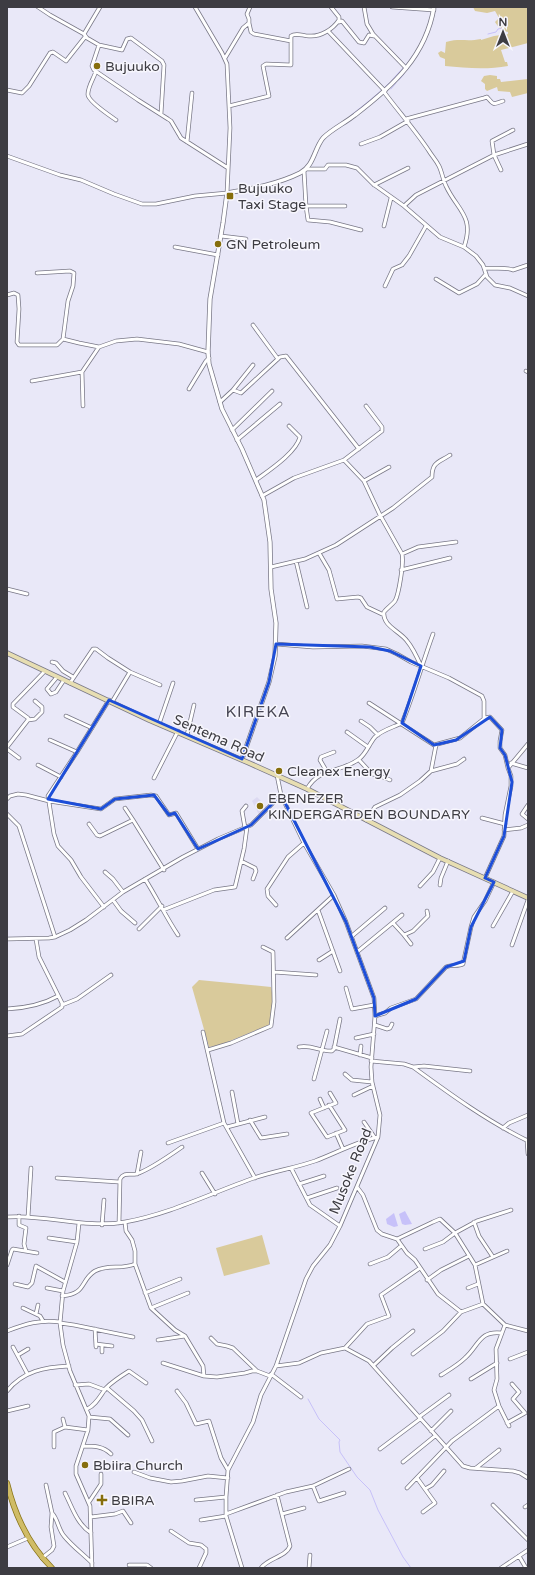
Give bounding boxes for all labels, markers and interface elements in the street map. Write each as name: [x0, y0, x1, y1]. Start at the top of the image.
north arrow: [483, 12, 523, 52]
text: N: [499, 16, 507, 29]
place label: Bujuuko: [105, 58, 160, 75]
marker: Bujuuko: [92, 61, 102, 71]
place label: Bujuuko Taxi Stage: [238, 180, 306, 213]
marker: Bujuuko Taxi Stage: [225, 191, 235, 201]
place label: GN Petroleum: [226, 236, 320, 253]
marker: GN Petroleum: [213, 239, 223, 249]
district label: KIREKA: [225, 702, 291, 722]
street label: Sentema Road: [171, 711, 267, 766]
place label: Cleanex Energy: [287, 763, 391, 780]
marker: Cleanex Energy: [274, 766, 284, 776]
place label: EBENEZER KINDERGARDEN BOUNDARY: [268, 790, 470, 823]
marker: EBENEZER KINDERGARDEN BOUNDARY: [255, 801, 265, 811]
street label: Musoke Road: [325, 1126, 375, 1217]
place label: Bbiira Church: [93, 1457, 183, 1474]
marker: Bbiira Church: [80, 1460, 90, 1470]
place label: BBIRA: [111, 1492, 155, 1509]
marker: BBIRA: [96, 1494, 108, 1506]

